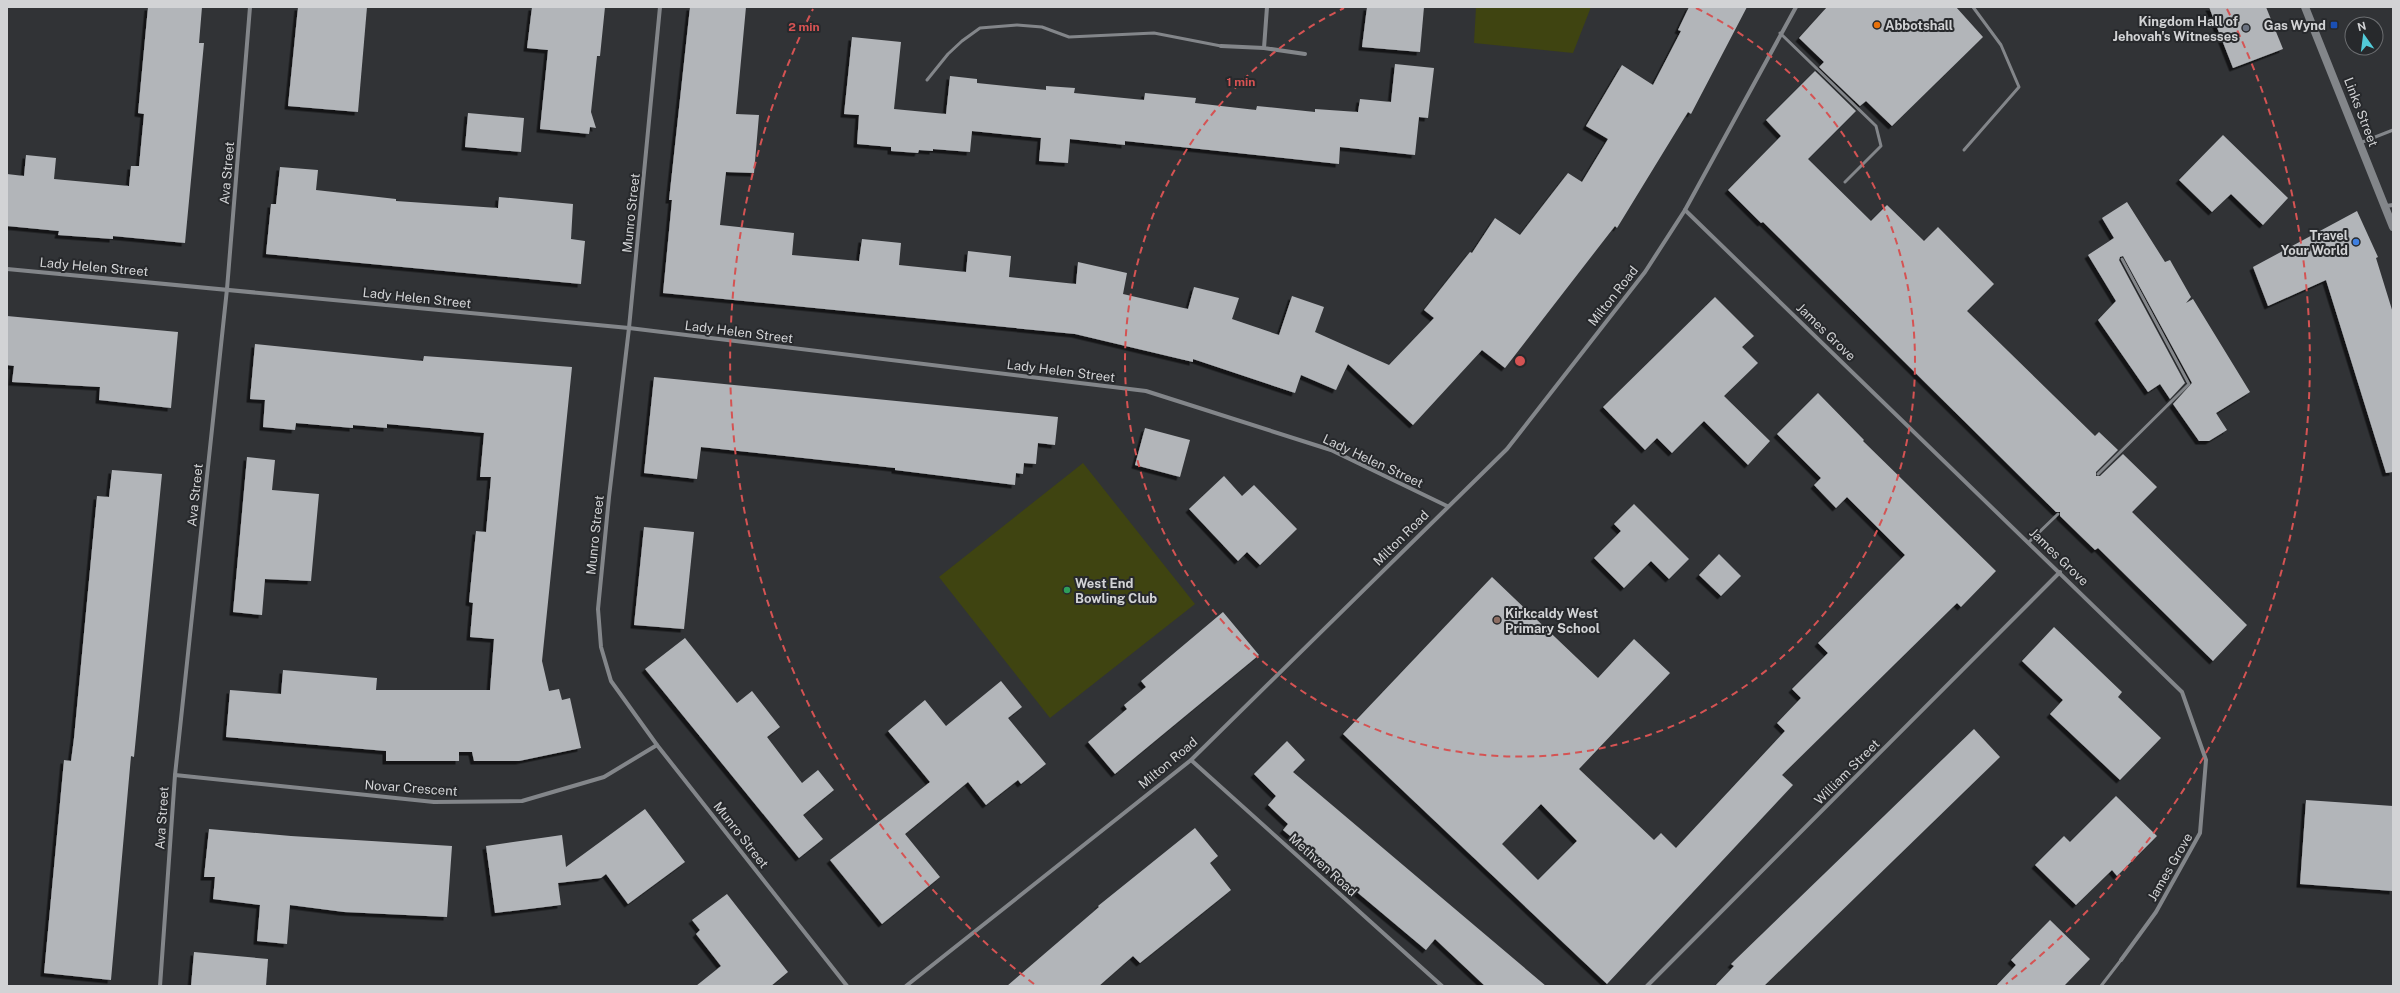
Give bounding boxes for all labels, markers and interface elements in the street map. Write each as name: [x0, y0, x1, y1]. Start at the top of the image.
place label: Kingdom Hall of Jehovah's Witnesses: [2113, 14, 2238, 44]
north arrow: [2344, 16, 2384, 56]
place label: Abbotshall: [1885, 18, 1953, 33]
place label: Gas Wynd: [2264, 18, 2326, 33]
text: N: [2356, 19, 2367, 33]
text: 2 min: [788, 20, 820, 34]
marker: Abbotshall: [1872, 20, 1882, 30]
marker: Gas Wynd: [2329, 20, 2339, 30]
marker: Kingdom Hall of Jehovah's Witnesses: [2241, 23, 2251, 33]
text: 1 min: [1227, 75, 1255, 89]
street label: Links Street: [2341, 75, 2381, 149]
street label: Ava Street: [217, 141, 237, 205]
street label: Munro Street: [619, 172, 643, 254]
place label: Travel Your World: [2281, 228, 2348, 258]
marker: Travel Your World: [2351, 237, 2361, 247]
street label: Lady Helen Street: [39, 255, 149, 279]
street label: Milton Road: [1585, 263, 1641, 329]
street label: Lady Helen Street: [362, 285, 472, 311]
street label: James Grove: [1793, 300, 1859, 364]
street label: Lady Helen Street: [684, 318, 794, 346]
centre of rings: [1513, 354, 1527, 368]
street label: Lady Helen Street: [1006, 357, 1116, 385]
street label: Lady Helen Street: [1320, 431, 1426, 491]
street label: Ava Street: [184, 463, 206, 527]
street label: Munro Street: [583, 494, 607, 576]
street label: Milton Road: [1370, 507, 1432, 569]
street label: James Grove: [2026, 525, 2092, 589]
place label: West End Bowling Club: [1075, 576, 1157, 606]
marker: West End Bowling Club: [1062, 585, 1072, 595]
place label: Kirkcaldy West Primary School: [1505, 606, 1600, 636]
marker: Kirkcaldy West Primary School: [1492, 615, 1502, 625]
street label: Milton Road: [1136, 734, 1200, 792]
street label: William Street: [1811, 736, 1883, 808]
street label: Novar Crescent: [364, 777, 458, 799]
street label: Ava Street: [152, 786, 172, 850]
street label: Munro Street: [710, 799, 772, 871]
street label: James Grove: [2145, 830, 2195, 904]
street label: Methven Road: [1286, 831, 1360, 899]

